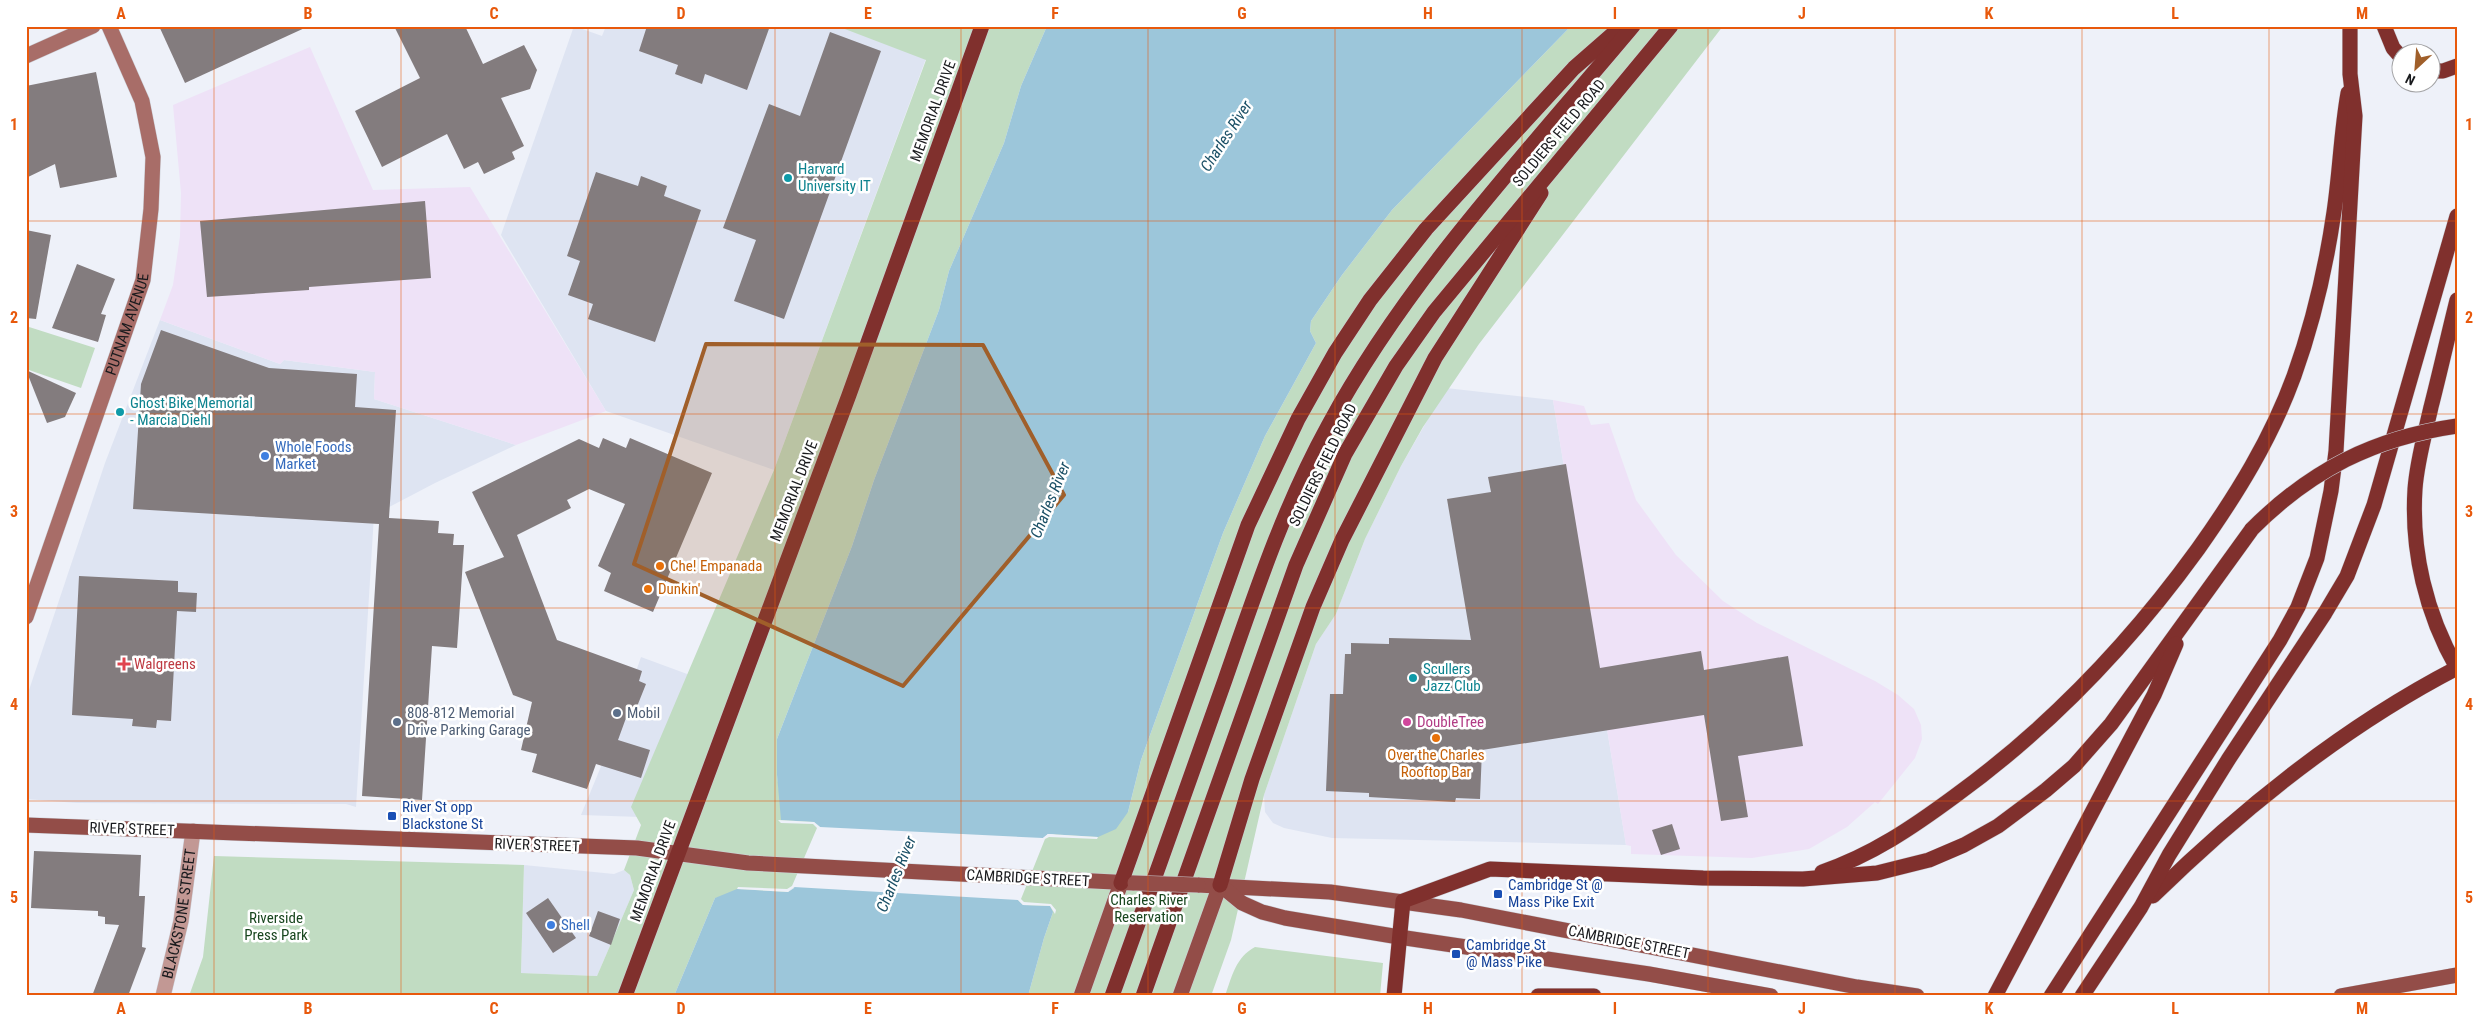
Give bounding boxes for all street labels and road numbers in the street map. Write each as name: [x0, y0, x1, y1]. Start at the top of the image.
street label: MEMORIAL DRIVE: [906, 58, 960, 164]
street label: SOLDIERS FIELD ROAD: [1509, 76, 1609, 190]
street label: PUTNAM AVENUE: [102, 272, 153, 377]
street label: SOLDIERS FIELD ROAD: [1285, 401, 1361, 529]
street label: MEMORIAL DRIVE: [767, 438, 821, 544]
street label: MEMORIAL DRIVE: [626, 818, 680, 924]
street label: RIVER STREET: [89, 819, 175, 839]
street label: RIVER STREET: [494, 835, 580, 855]
street label: BLACKSTONE STREET: [158, 847, 200, 981]
street label: CAMBRIDGE STREET: [966, 866, 1090, 890]
street label: CAMBRIDGE STREET: [1567, 921, 1691, 963]

